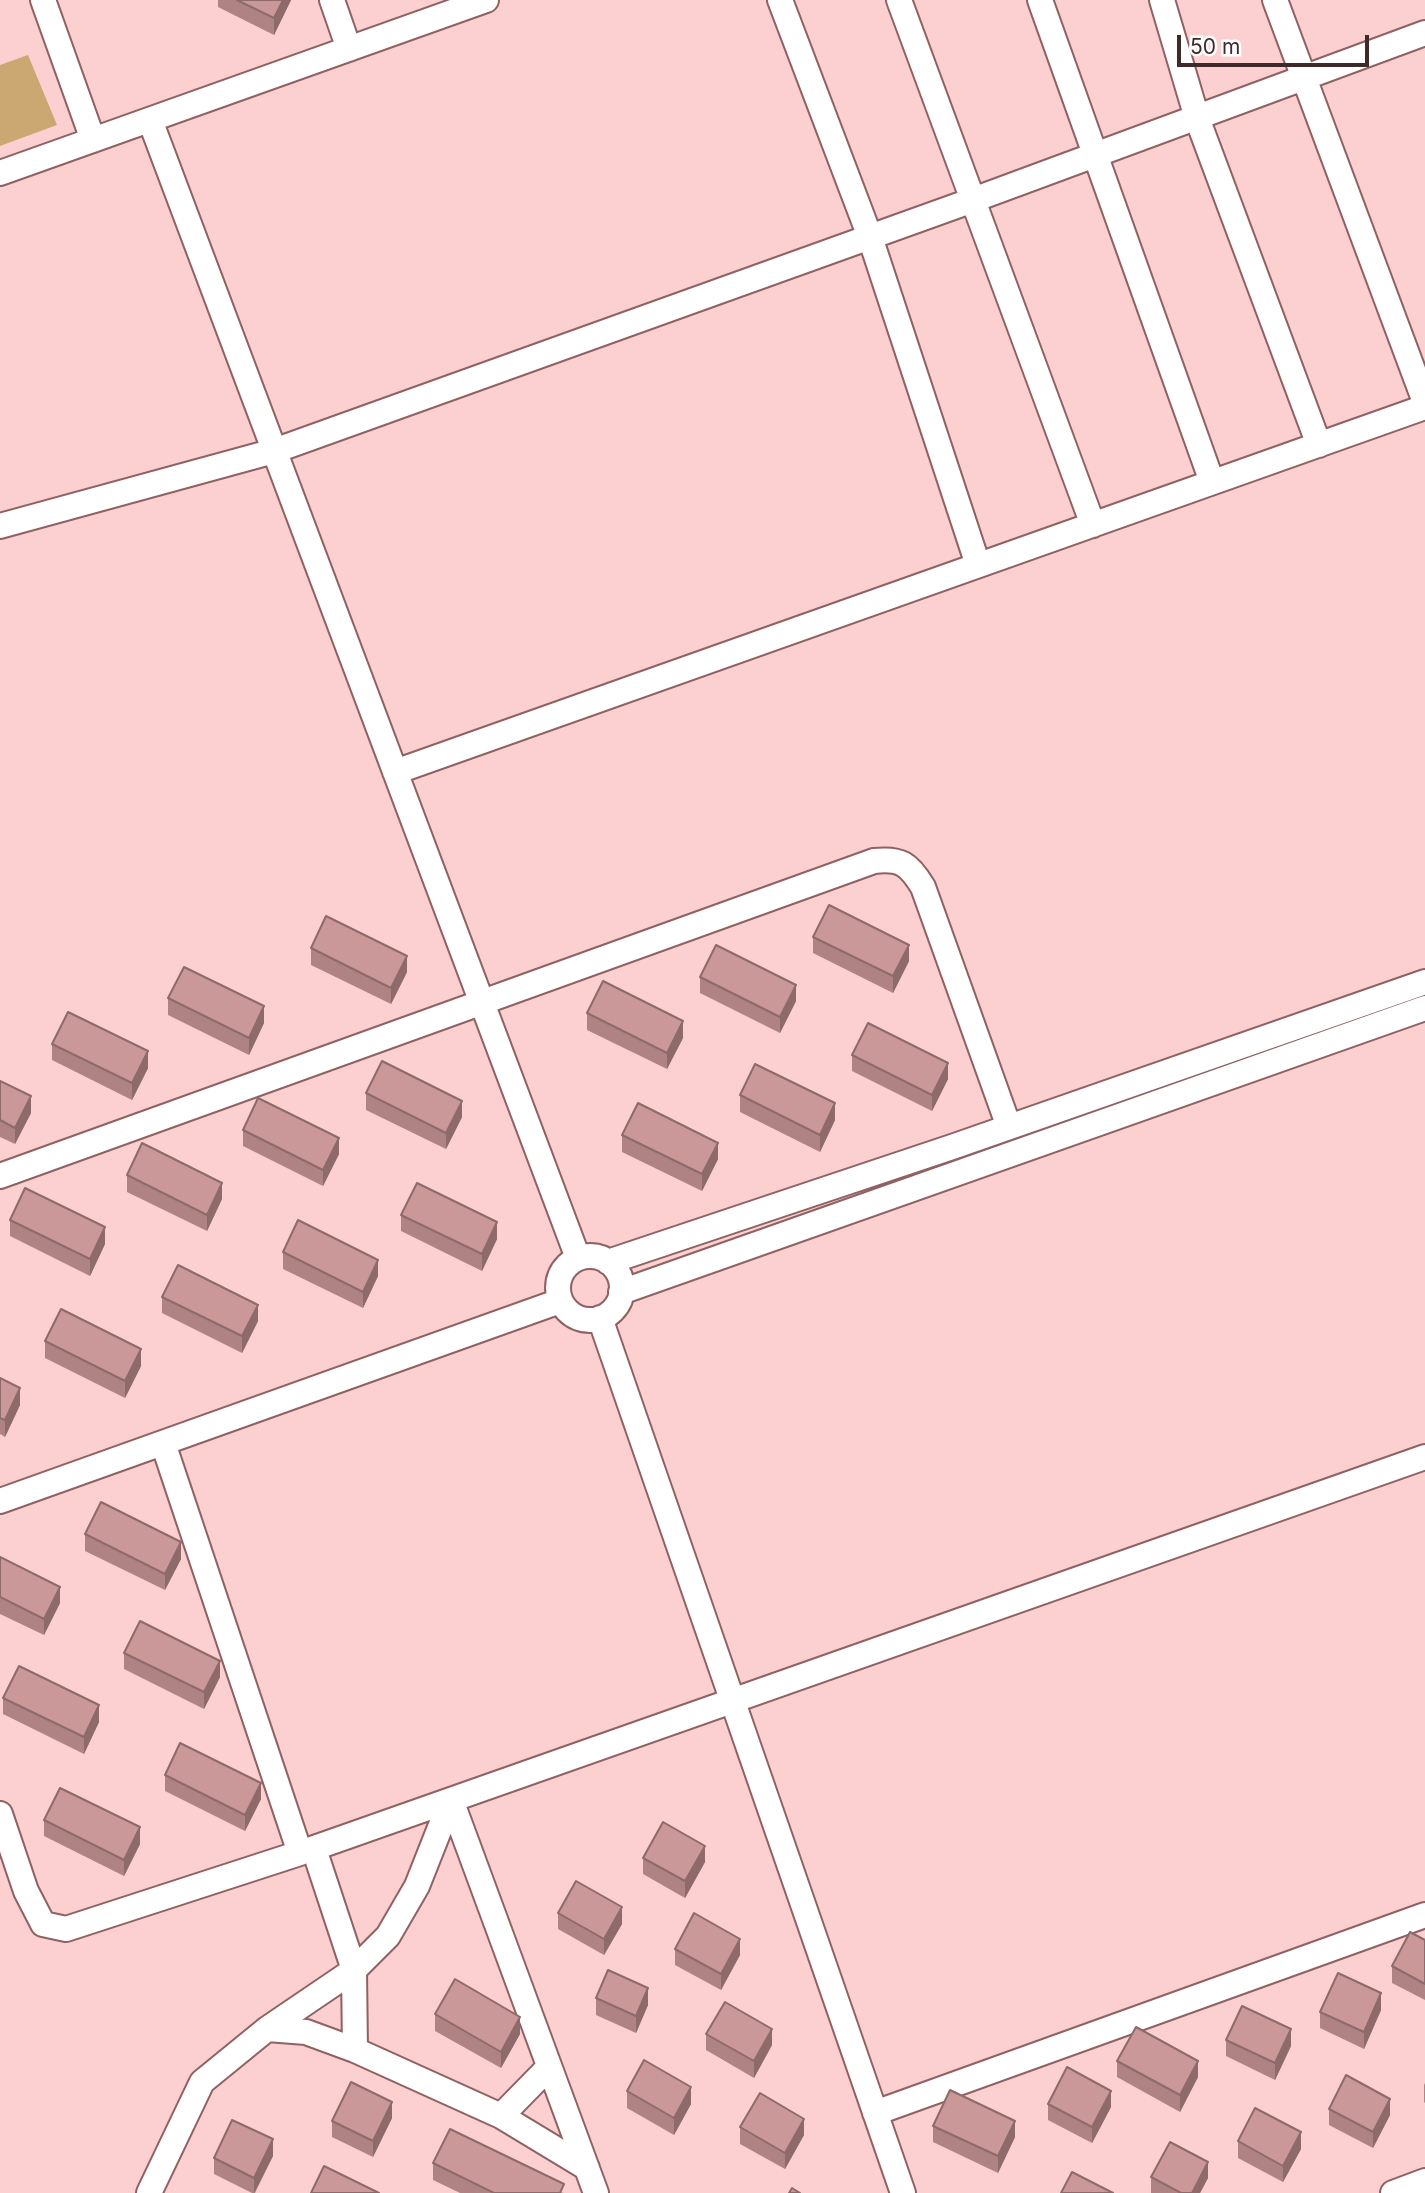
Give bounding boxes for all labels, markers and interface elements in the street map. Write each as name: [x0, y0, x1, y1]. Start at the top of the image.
scale bar: [1180, 21, 1372, 65]
text: 50 m: [1190, 34, 1240, 59]

